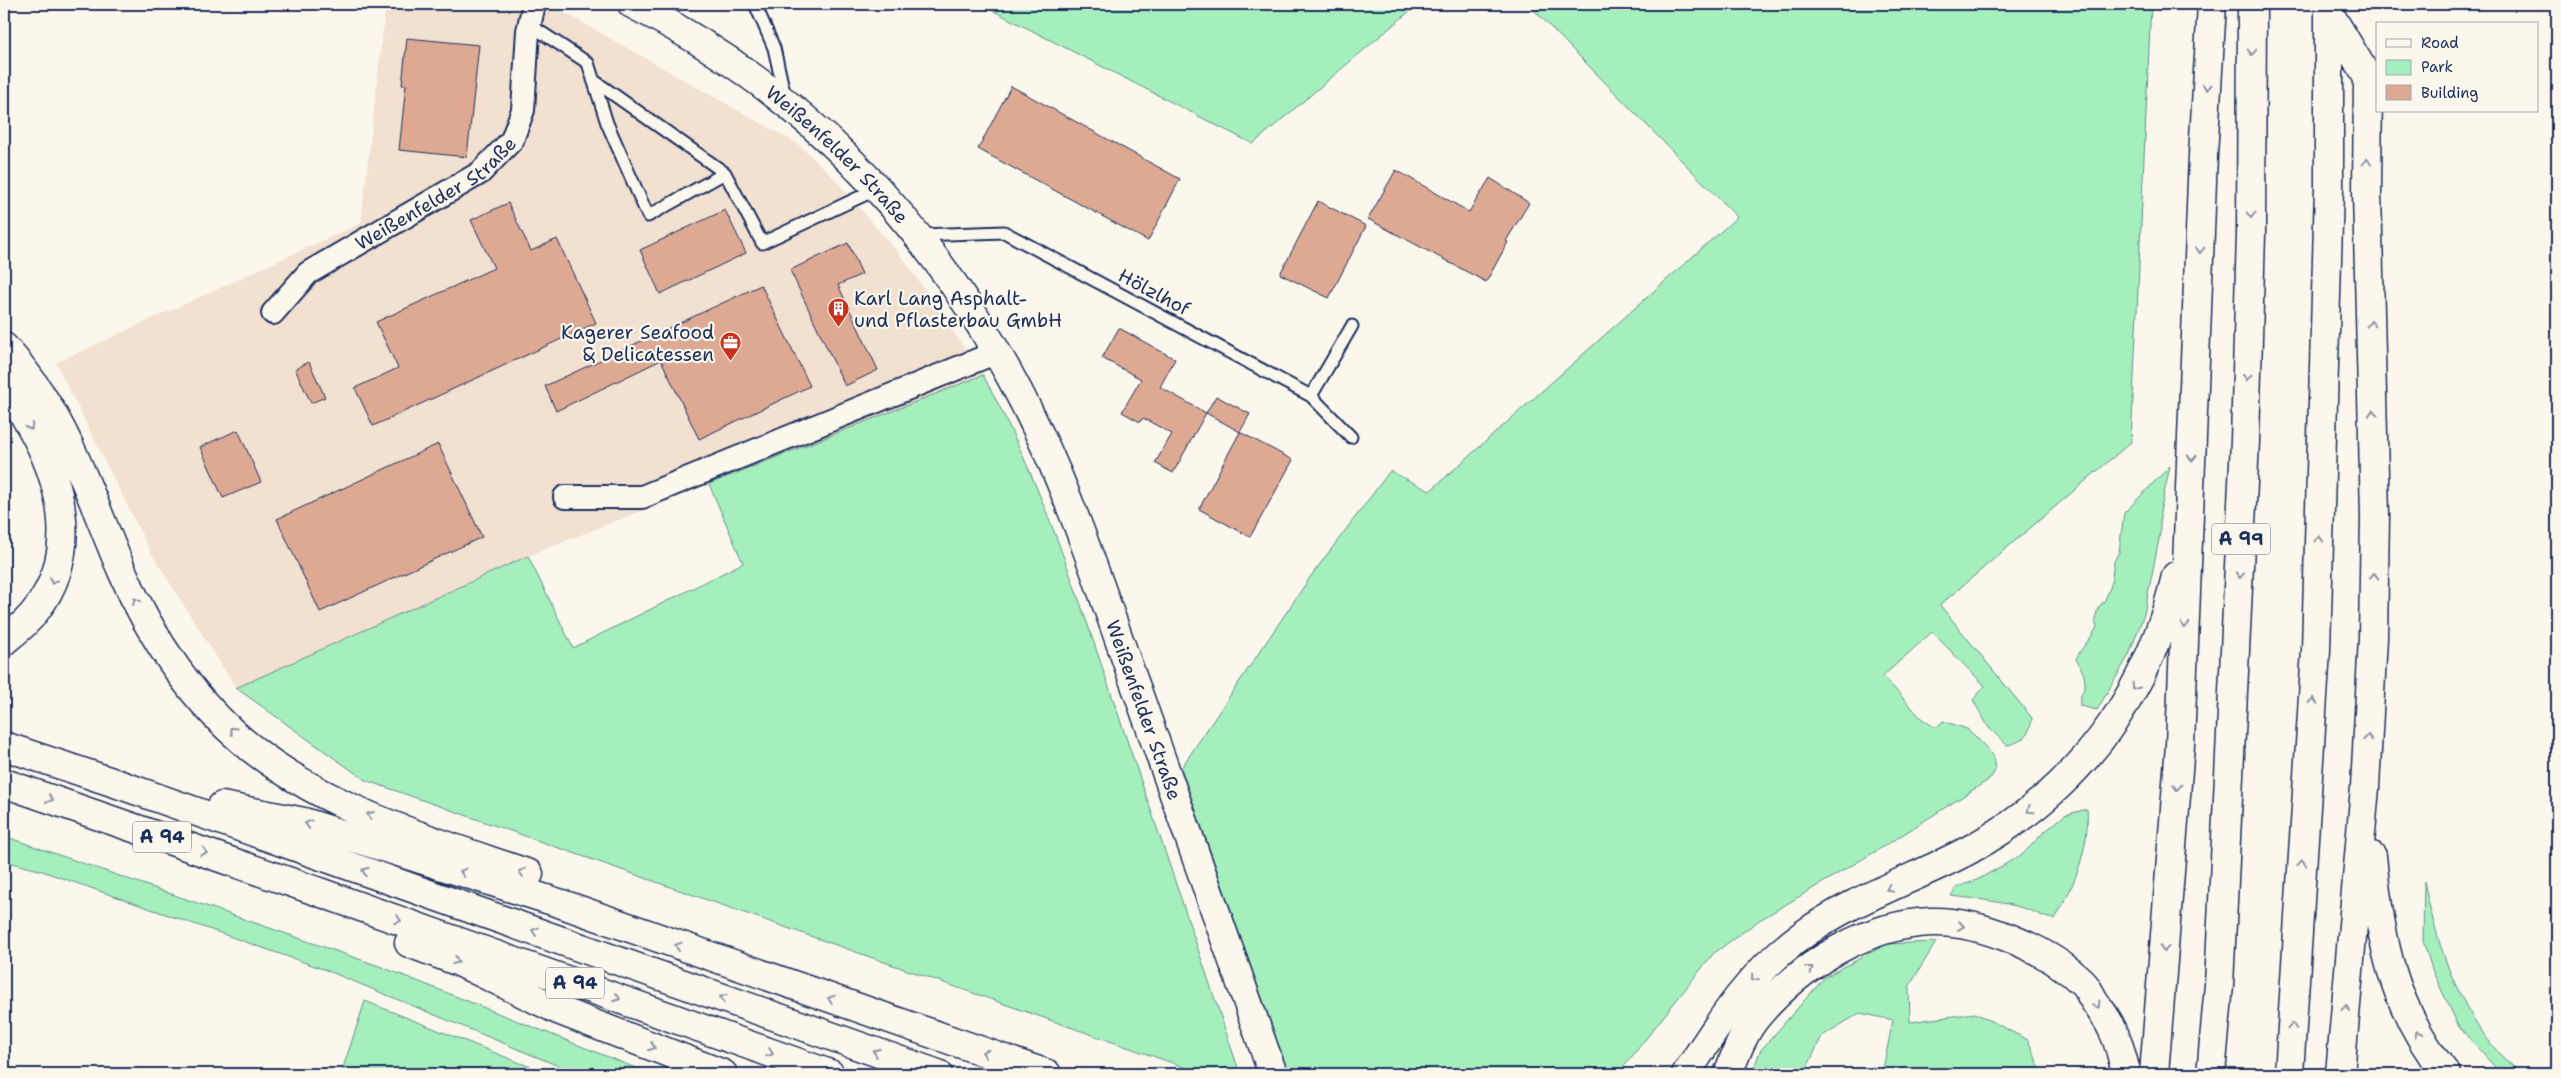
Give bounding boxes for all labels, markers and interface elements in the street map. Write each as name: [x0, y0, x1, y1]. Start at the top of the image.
legend: [2376, 22, 2538, 112]
text: Road: [2421, 33, 2459, 53]
one-way arrow: [2247, 49, 2257, 57]
text: Park: [2421, 57, 2453, 77]
street label: Weißenfelder Straße: [761, 80, 914, 228]
text: Building: [2421, 83, 2478, 103]
one-way arrow: [2202, 84, 2213, 92]
street label: Weißenfelder Straße: [350, 131, 521, 256]
one-way arrow: [2362, 157, 2372, 165]
one-way arrow: [2246, 212, 2256, 219]
one-way arrow: [2194, 246, 2205, 254]
street label: Hölzlhof: [1114, 263, 1195, 322]
place label: Karl Lang Asphalt- und Pflasterbau GmbH: [854, 286, 1062, 333]
building icon: Karl Lang Asphalt- und Pflasterbau GmbH: [826, 297, 850, 328]
place label: Kagerer Seafood & Delicatessen: [561, 320, 714, 367]
one-way arrow: [2366, 320, 2376, 328]
office icon: Kagerer Seafood & Delicatessen: [718, 331, 742, 362]
one-way arrow: [2242, 374, 2252, 382]
one-way arrow: [2368, 409, 2378, 417]
one-way arrow: [24, 421, 34, 430]
one-way arrow: [2186, 454, 2197, 462]
road number: A 99: [2212, 524, 2270, 554]
one-way arrow: [2314, 535, 2325, 543]
one-way arrow: [2235, 572, 2245, 579]
one-way arrow: [2369, 572, 2379, 580]
one-way arrow: [48, 576, 59, 585]
one-way arrow: [132, 597, 143, 606]
street label: Weißenfelder Straße: [1101, 617, 1188, 803]
one-way arrow: [2179, 621, 2190, 629]
one-way arrow: [2131, 682, 2141, 691]
one-way arrow: [2307, 697, 2318, 705]
one-way arrow: [229, 727, 238, 736]
one-way arrow: [2362, 734, 2373, 742]
one-way arrow: [2171, 784, 2182, 792]
one-way arrow: [45, 793, 54, 803]
one-way arrow: [2027, 804, 2036, 813]
one-way arrow: [366, 811, 375, 822]
one-way arrow: [304, 819, 312, 830]
road number: A 94: [133, 822, 191, 852]
one-way arrow: [199, 846, 207, 856]
one-way arrow: [2297, 859, 2308, 867]
one-way arrow: [361, 867, 370, 877]
one-way arrow: [459, 868, 468, 878]
one-way arrow: [519, 868, 527, 878]
one-way arrow: [1885, 883, 1894, 893]
one-way arrow: [394, 914, 402, 924]
one-way arrow: [1958, 920, 1966, 931]
one-way arrow: [531, 927, 539, 937]
one-way arrow: [674, 942, 682, 952]
one-way arrow: [2159, 946, 2170, 954]
one-way arrow: [451, 955, 459, 965]
one-way arrow: [1804, 966, 1813, 974]
road number: A 94: [546, 968, 604, 998]
one-way arrow: [1751, 972, 1760, 981]
one-way arrow: [613, 992, 621, 1002]
one-way arrow: [719, 994, 727, 1004]
one-way arrow: [827, 995, 836, 1005]
one-way arrow: [2091, 999, 2100, 1008]
one-way arrow: [2340, 1004, 2351, 1012]
one-way arrow: [2286, 1021, 2297, 1029]
one-way arrow: [2414, 1030, 2424, 1039]
one-way arrow: [648, 1041, 656, 1051]
one-way arrow: [766, 1047, 774, 1057]
one-way arrow: [872, 1048, 880, 1058]
one-way arrow: [981, 1048, 989, 1058]

